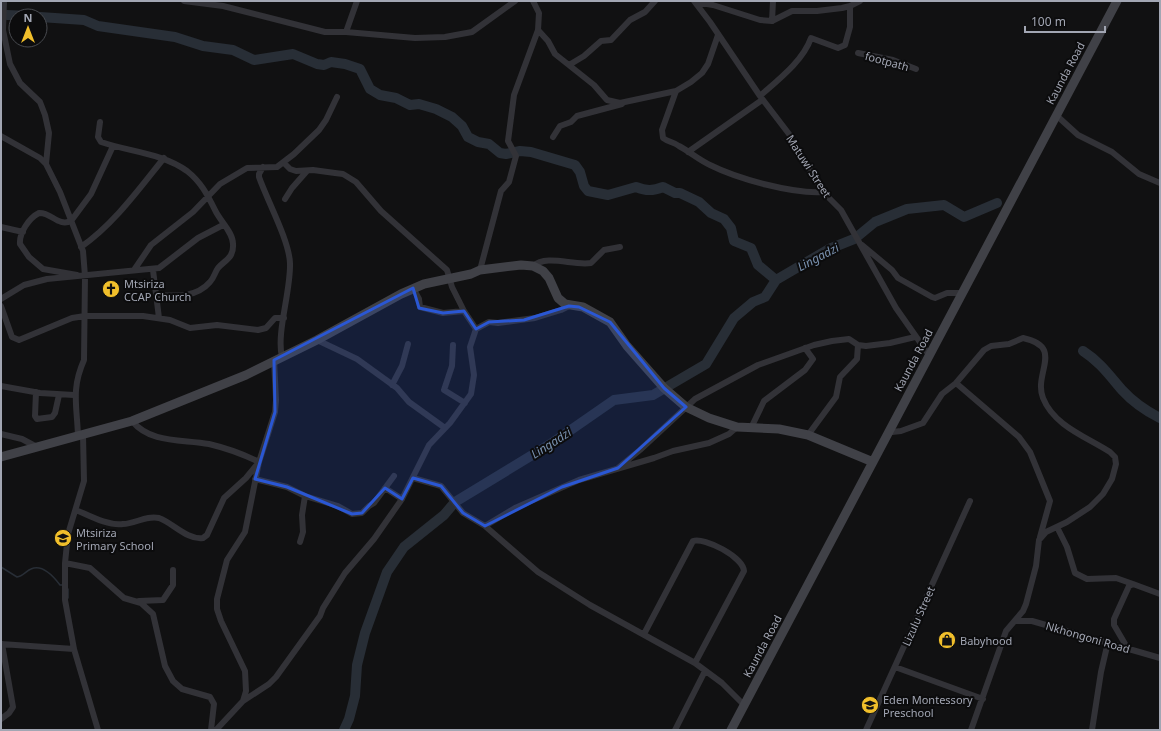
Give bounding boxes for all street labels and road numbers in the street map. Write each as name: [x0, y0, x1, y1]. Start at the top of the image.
street label: Kaunda Road: [1042, 39, 1088, 107]
street label: footpath: [863, 48, 911, 74]
street label: Matuwi Street: [783, 132, 835, 200]
street label: Kaunda Road: [890, 326, 936, 394]
street label: Lizulu Street: [898, 584, 938, 648]
street label: Kaunda Road: [739, 612, 785, 680]
street label: Nkhongoni Road: [1044, 618, 1132, 656]

